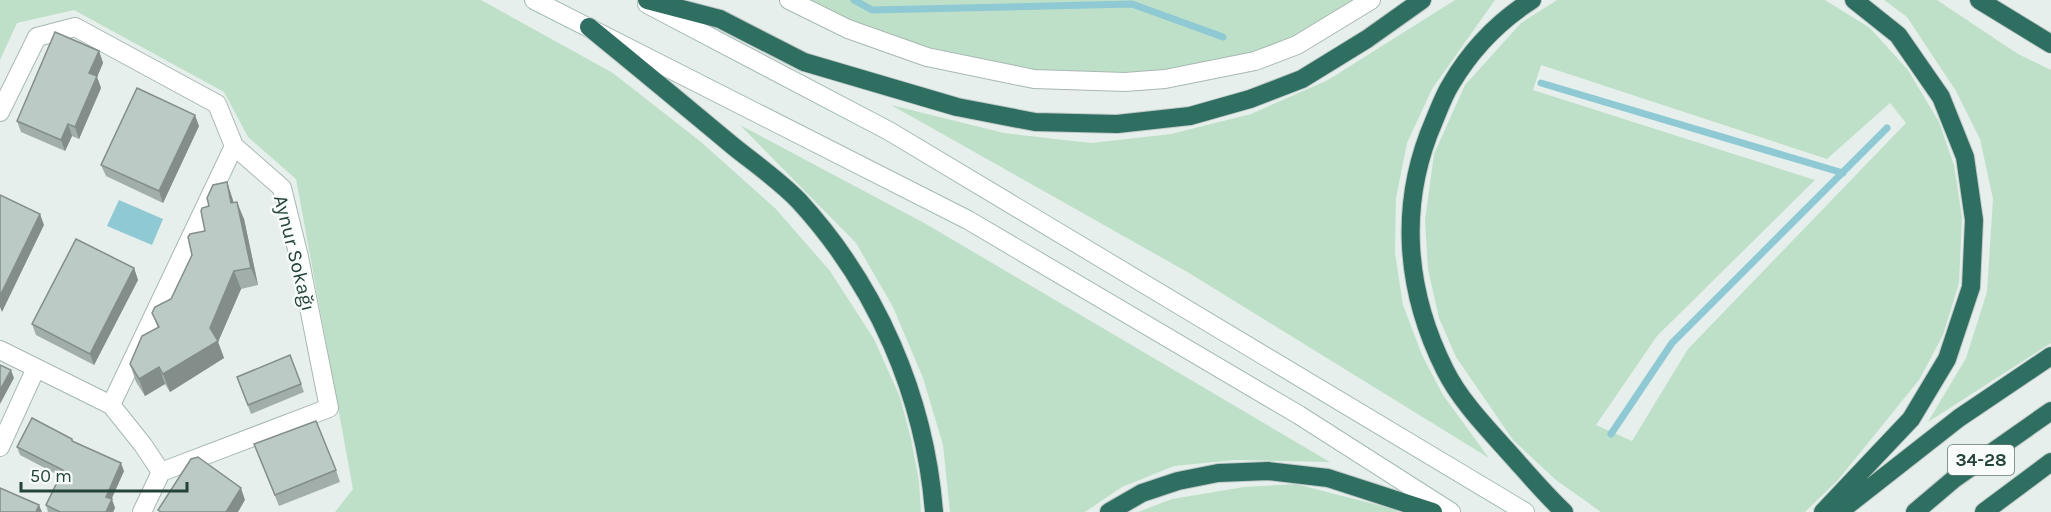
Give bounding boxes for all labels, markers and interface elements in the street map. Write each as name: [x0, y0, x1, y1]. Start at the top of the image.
street label: Aynur Sokağı: [269, 193, 320, 314]
road number: 34-28: [1948, 445, 2014, 475]
scale bar: [21, 455, 188, 493]
text: 50 m: [30, 465, 72, 487]

